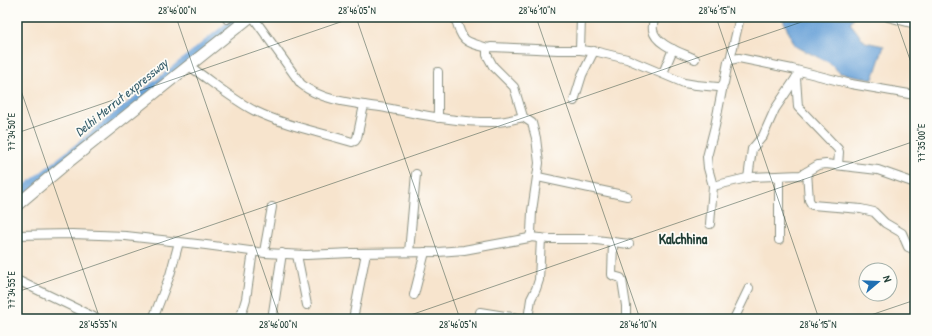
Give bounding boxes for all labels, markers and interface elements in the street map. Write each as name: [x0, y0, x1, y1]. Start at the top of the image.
text: 28°46'00"N: [158, 4, 196, 17]
text: 28°46'05"N: [338, 4, 376, 17]
text: 28°46'10"N: [518, 4, 556, 17]
text: 28°46'15"N: [699, 4, 735, 17]
water label: Delhi Merrut expressway: [71, 53, 173, 141]
text: 77°34'50"E: [5, 112, 18, 151]
text: 77°35'00"E: [915, 123, 928, 162]
district label: Kalchhina: [659, 229, 708, 248]
north arrow: [858, 262, 898, 302]
text: 77°34'55"E: [5, 270, 18, 309]
text: N: [880, 274, 895, 284]
text: 28°45'55"N: [79, 318, 117, 331]
text: 28°46'00"N: [259, 318, 297, 331]
text: 28°46'05"N: [439, 318, 477, 331]
text: 28°46'10"N: [619, 318, 657, 331]
text: 28°46'15"N: [800, 318, 836, 331]

